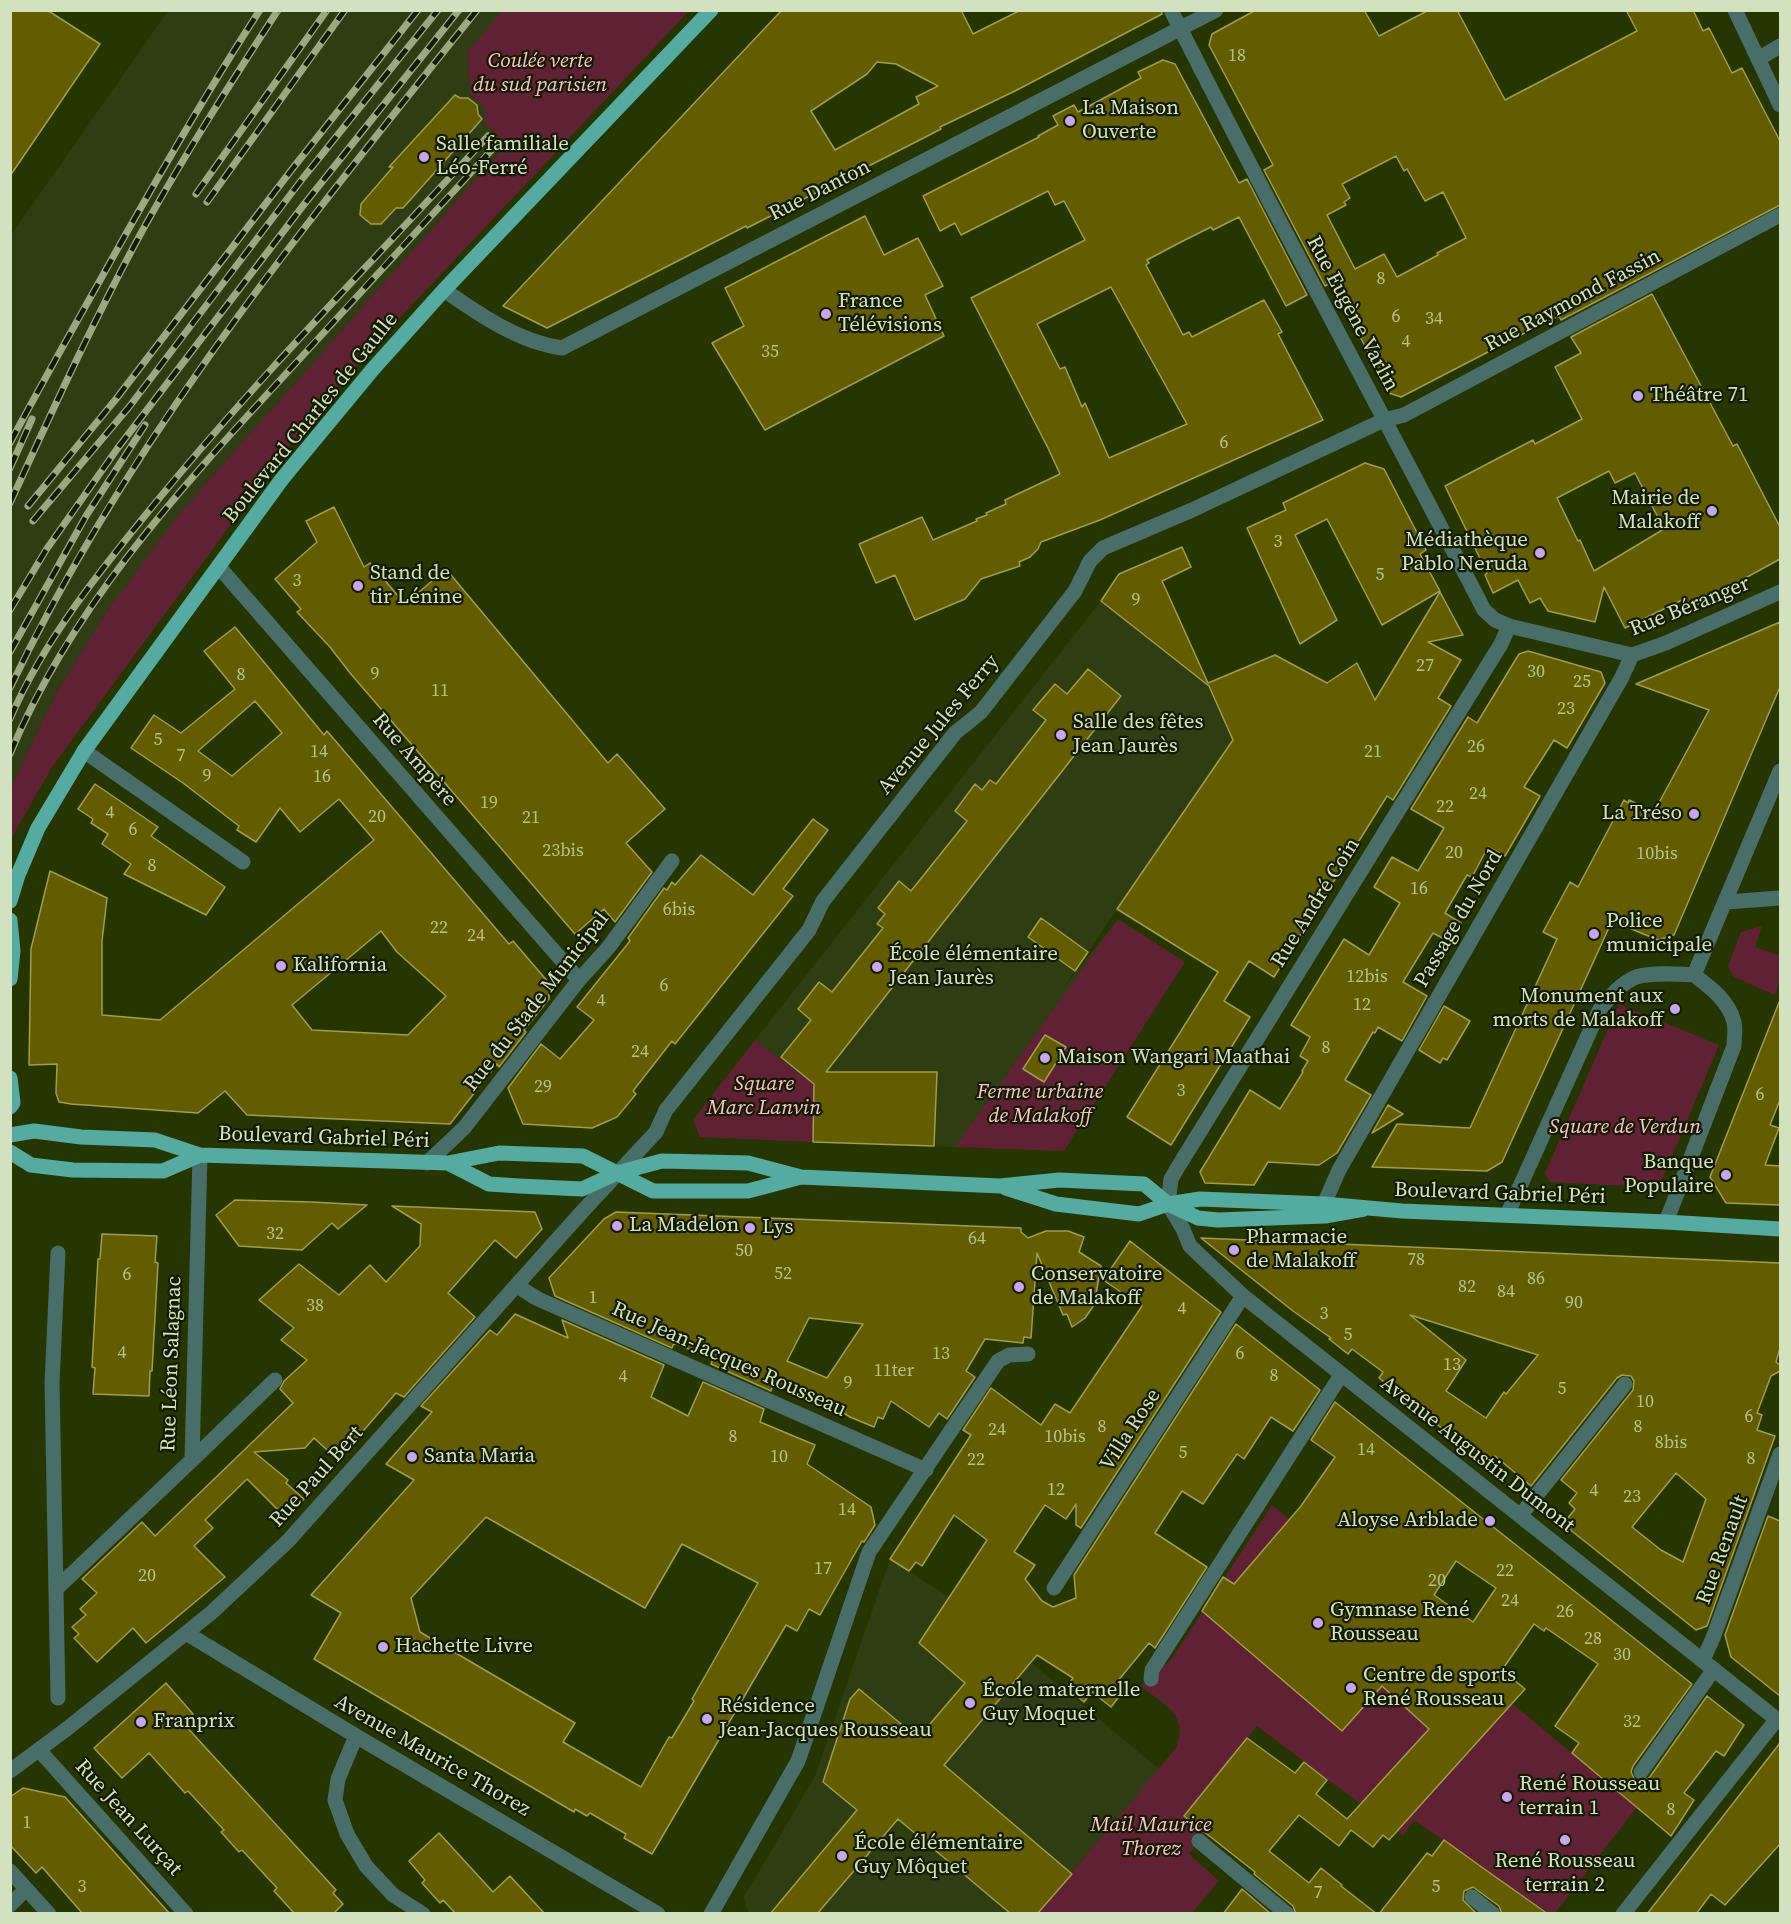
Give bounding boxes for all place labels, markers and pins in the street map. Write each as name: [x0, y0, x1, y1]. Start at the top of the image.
place label: La Maison Ouverte: [1082, 96, 1179, 146]
marker: La Maison Ouverte: [1063, 114, 1077, 128]
place label: Salle familiale Léo-Ferré: [436, 132, 569, 182]
marker: Salle familiale Léo-Ferré: [417, 150, 431, 164]
place label: France Télévisions: [838, 289, 942, 339]
marker: France Télévisions: [819, 307, 833, 321]
place label: Théâtre 71: [1650, 383, 1749, 409]
marker: Théâtre 71: [1631, 389, 1645, 403]
place label: Mairie de Malakoff: [1611, 486, 1700, 536]
marker: Mairie de Malakoff: [1705, 504, 1719, 518]
place label: Médiathèque Pablo Neruda: [1401, 528, 1528, 578]
marker: Médiathèque Pablo Neruda: [1533, 546, 1547, 560]
place label: Stand de tir Lénine: [370, 561, 463, 611]
marker: Stand de tir Lénine: [351, 579, 365, 593]
place label: Salle des fêtes Jean Jaurès: [1073, 710, 1204, 760]
marker: Salle des fêtes Jean Jaurès: [1054, 728, 1068, 742]
place label: La Tréso: [1602, 801, 1682, 827]
marker: La Tréso: [1687, 807, 1701, 821]
place label: Police municipale: [1606, 909, 1712, 959]
marker: Police municipale: [1587, 927, 1601, 941]
place label: École élémentaire Jean Jaurès: [889, 942, 1058, 992]
place label: Kalifornia: [293, 953, 387, 979]
marker: Kalifornia: [274, 959, 288, 973]
marker: École élémentaire Jean Jaurès: [870, 960, 884, 974]
place label: Monument aux morts de Malakoff: [1493, 984, 1663, 1034]
marker: Monument aux morts de Malakoff: [1668, 1002, 1682, 1016]
place label: Maison Wangari Maathai: [1057, 1045, 1290, 1071]
marker: Maison Wangari Maathai: [1038, 1051, 1052, 1065]
place label: Banque Populaire: [1624, 1150, 1714, 1200]
marker: Banque Populaire: [1719, 1168, 1733, 1182]
place label: La Madelon: [629, 1213, 739, 1239]
place label: Lys: [762, 1215, 794, 1241]
marker: La Madelon: [610, 1219, 624, 1233]
marker: Lys: [743, 1221, 757, 1235]
place label: Pharmacie de Malakoff: [1246, 1225, 1356, 1275]
marker: Pharmacie de Malakoff: [1227, 1243, 1241, 1257]
place label: Conservatoire de Malakoff: [1031, 1262, 1162, 1312]
marker: Conservatoire de Malakoff: [1012, 1280, 1026, 1294]
place label: Santa Maria: [424, 1444, 535, 1470]
marker: Santa Maria: [405, 1450, 419, 1464]
place label: Aloyse Arblade: [1337, 1508, 1478, 1534]
marker: Aloyse Arblade: [1483, 1514, 1497, 1528]
place label: Gymnase René Rousseau: [1330, 1598, 1470, 1648]
marker: Gymnase René Rousseau: [1311, 1616, 1325, 1630]
place label: Hachette Livre: [395, 1634, 533, 1660]
marker: Hachette Livre: [376, 1640, 390, 1654]
place label: Centre de sports René Rousseau: [1363, 1663, 1516, 1713]
place label: École maternelle Guy Moquet: [982, 1678, 1141, 1728]
marker: Centre de sports René Rousseau: [1344, 1681, 1358, 1695]
place label: Résidence Jean-Jacques Rousseau: [719, 1694, 932, 1744]
marker: École maternelle Guy Moquet: [963, 1696, 977, 1710]
place label: Franprix: [153, 1709, 235, 1735]
marker: Résidence Jean-Jacques Rousseau: [700, 1712, 714, 1726]
marker: Franprix: [134, 1715, 148, 1729]
place label: René Rousseau terrain 1: [1519, 1772, 1660, 1822]
marker: René Rousseau terrain 1: [1500, 1790, 1514, 1804]
place label: École élémentaire Guy Môquet: [854, 1831, 1023, 1881]
marker: René Rousseau terrain 2: [1558, 1833, 1572, 1847]
marker: École élémentaire Guy Môquet: [835, 1849, 849, 1863]
place label: René Rousseau terrain 2: [1494, 1849, 1636, 1899]

